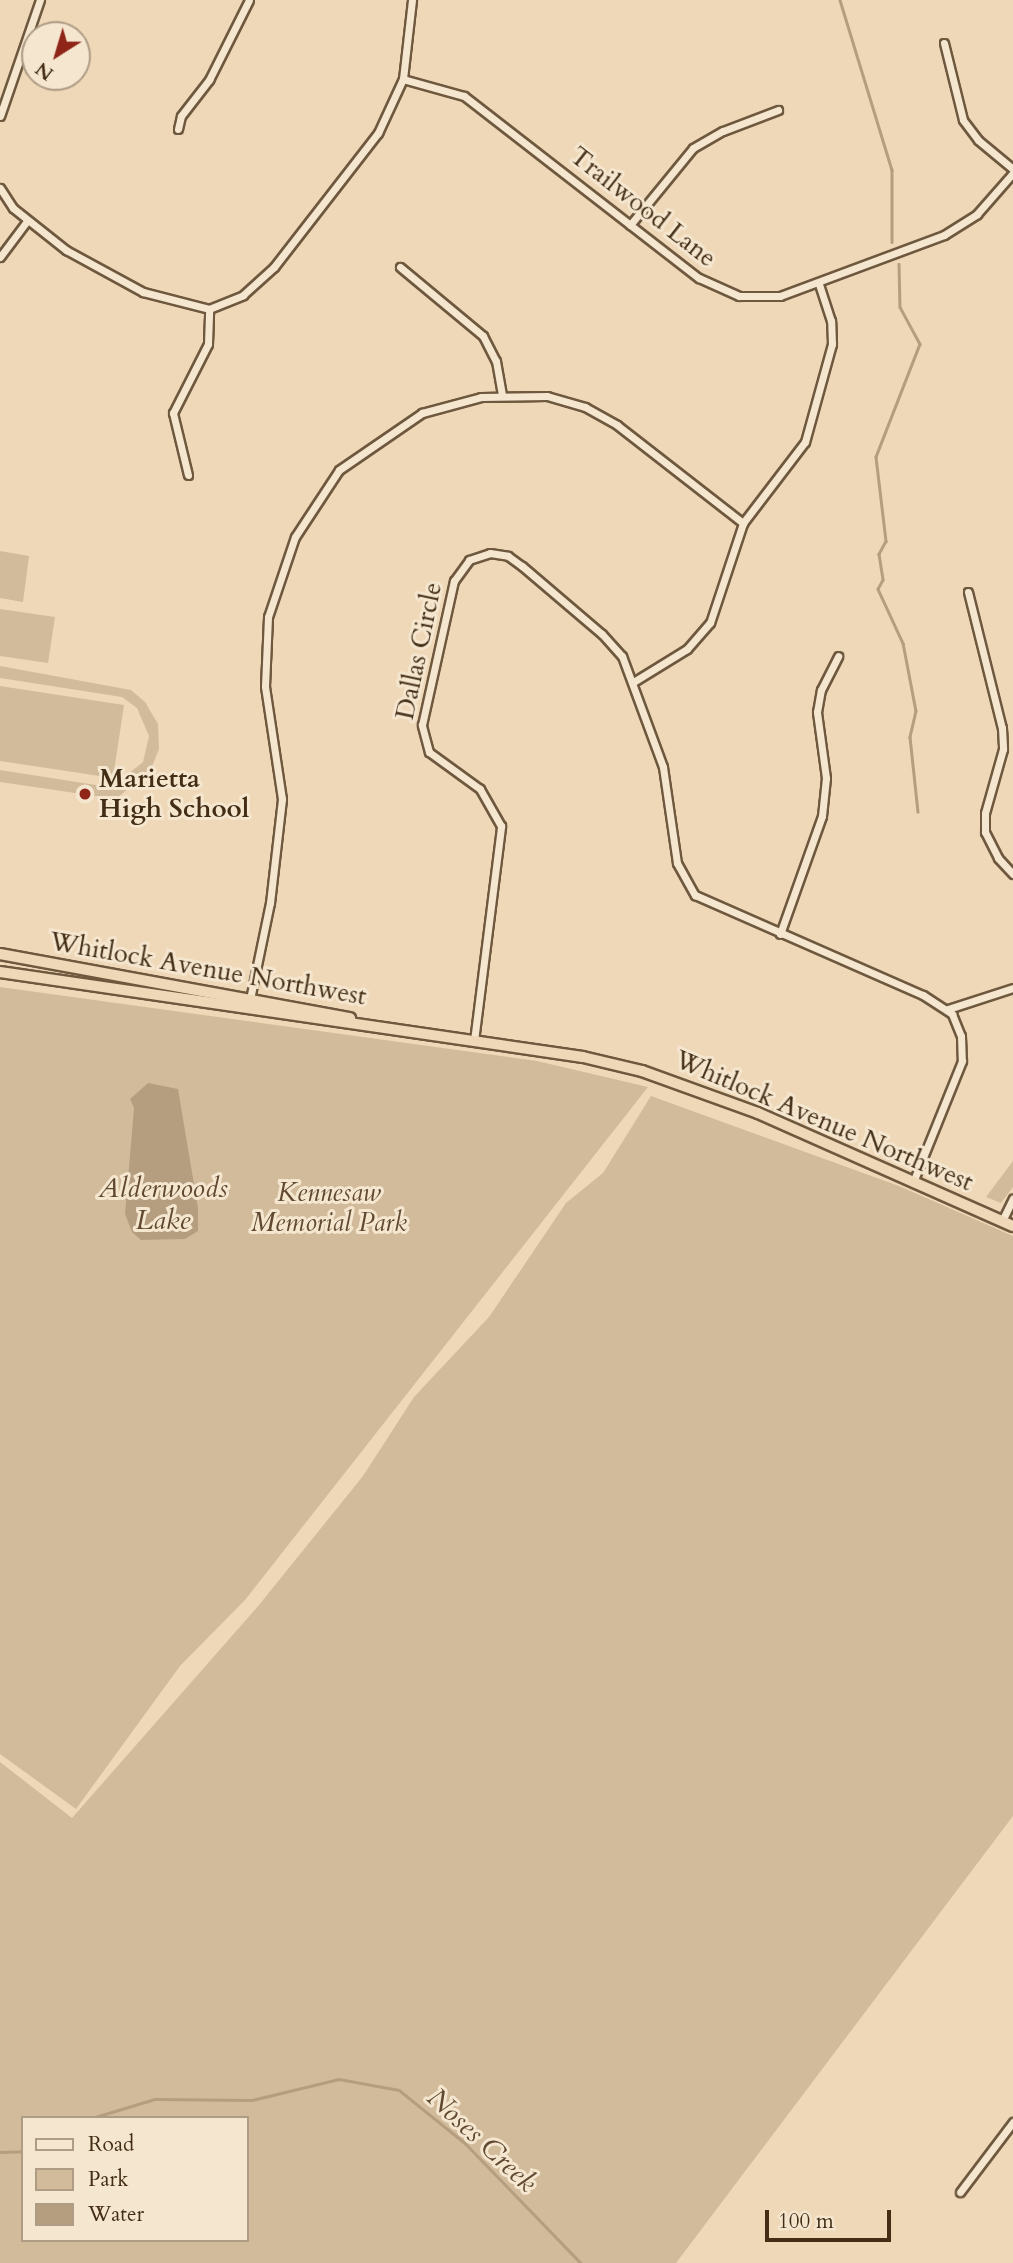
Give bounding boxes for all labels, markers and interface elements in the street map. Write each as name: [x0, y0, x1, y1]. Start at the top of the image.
north arrow: [21, 21, 91, 91]
text: N: [30, 56, 59, 87]
street label: Trailwood Lane: [564, 140, 722, 274]
street label: Dallas Circle: [389, 580, 449, 722]
place label: Marietta High School: [99, 763, 249, 824]
marker: Marietta High School: [77, 786, 93, 802]
street label: Whitlock Avenue Northwest: [47, 926, 369, 1012]
street label: Whitlock Avenue Northwest: [670, 1044, 978, 1198]
water label: Alderwoods Lake: [98, 1171, 228, 1237]
park label: Kennesaw Memorial Park: [251, 1177, 407, 1238]
water label: Noses Creek: [420, 2081, 544, 2199]
legend: [21, 2116, 248, 2242]
text: Road: [88, 2130, 134, 2159]
text: Park: [88, 2165, 128, 2194]
scale bar: [768, 2196, 894, 2240]
text: Water: [88, 2200, 144, 2229]
text: 100 m: [778, 2207, 834, 2236]

